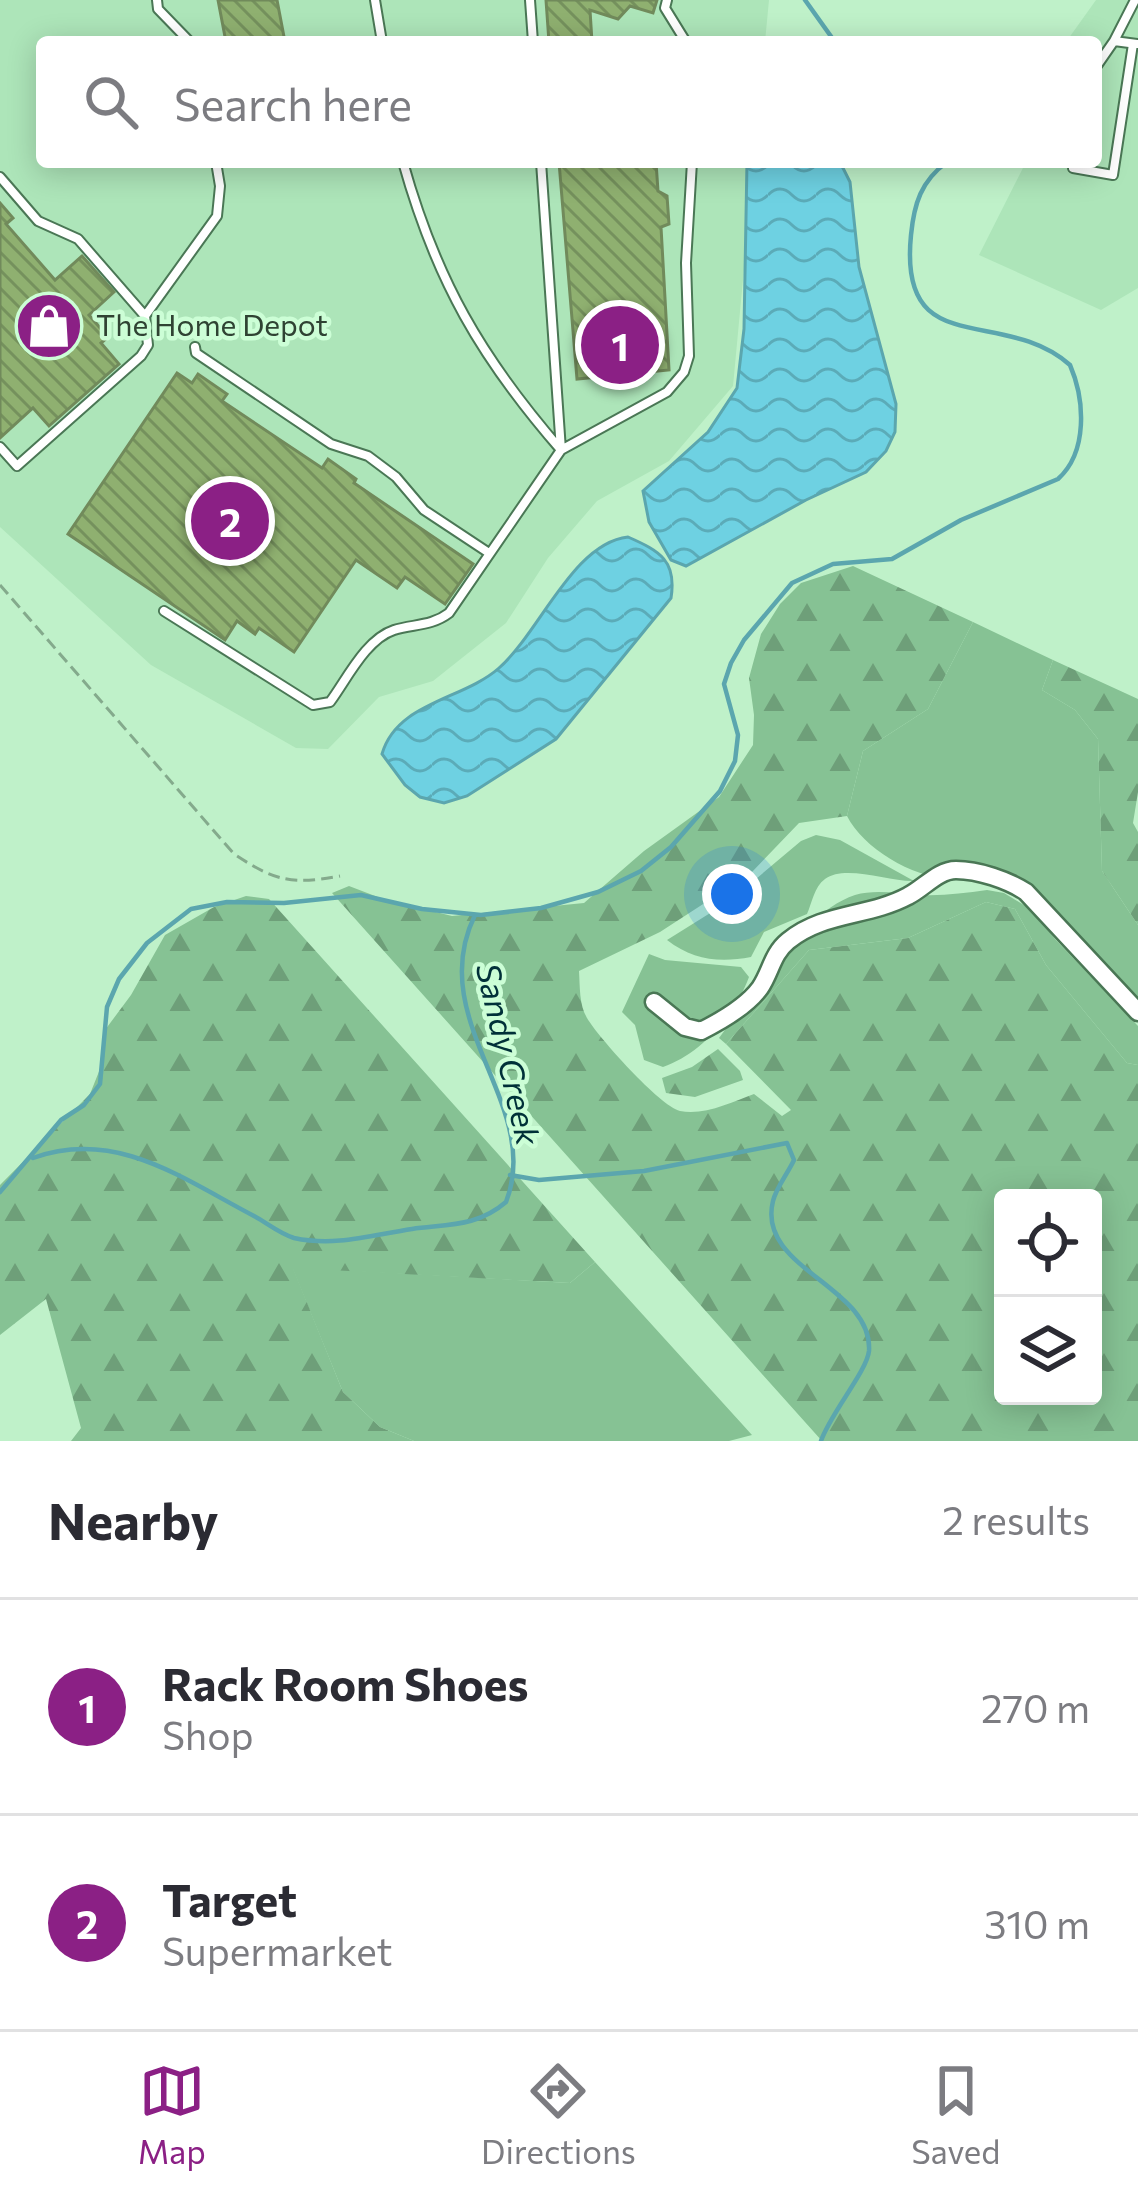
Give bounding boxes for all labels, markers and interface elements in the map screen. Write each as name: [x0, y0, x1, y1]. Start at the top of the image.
search box: [36, 36, 1102, 168]
icon: search: [78, 69, 144, 135]
text: Search here: [174, 75, 412, 130]
shop icon: The Home Depot: [14, 291, 84, 361]
pin: 1: [581, 300, 659, 390]
place label: The Home Depot: [96, 305, 328, 342]
pin: 2: [191, 476, 269, 566]
your location: [702, 864, 762, 924]
water label: Sandy Creek: [469, 958, 551, 1150]
map controls: [994, 1189, 1102, 1405]
button: locate: [994, 1189, 1102, 1297]
button: layers: [994, 1297, 1102, 1405]
text: Nearby: [48, 1488, 218, 1551]
text: 2 results: [942, 1495, 1090, 1543]
text: Rack Room Shoes: [162, 1655, 529, 1710]
text: 1: [78, 1683, 96, 1731]
text: 270 m: [981, 1683, 1090, 1731]
text: Shop: [162, 1710, 254, 1758]
text: Target: [162, 1871, 297, 1926]
text: 2: [76, 1899, 98, 1947]
text: 310 m: [984, 1899, 1090, 1947]
text: Supermarket: [162, 1926, 392, 1974]
tab: Map: [138, 2058, 206, 2171]
tab: Directions: [481, 2058, 636, 2171]
tab: Saved: [911, 2058, 1000, 2171]

